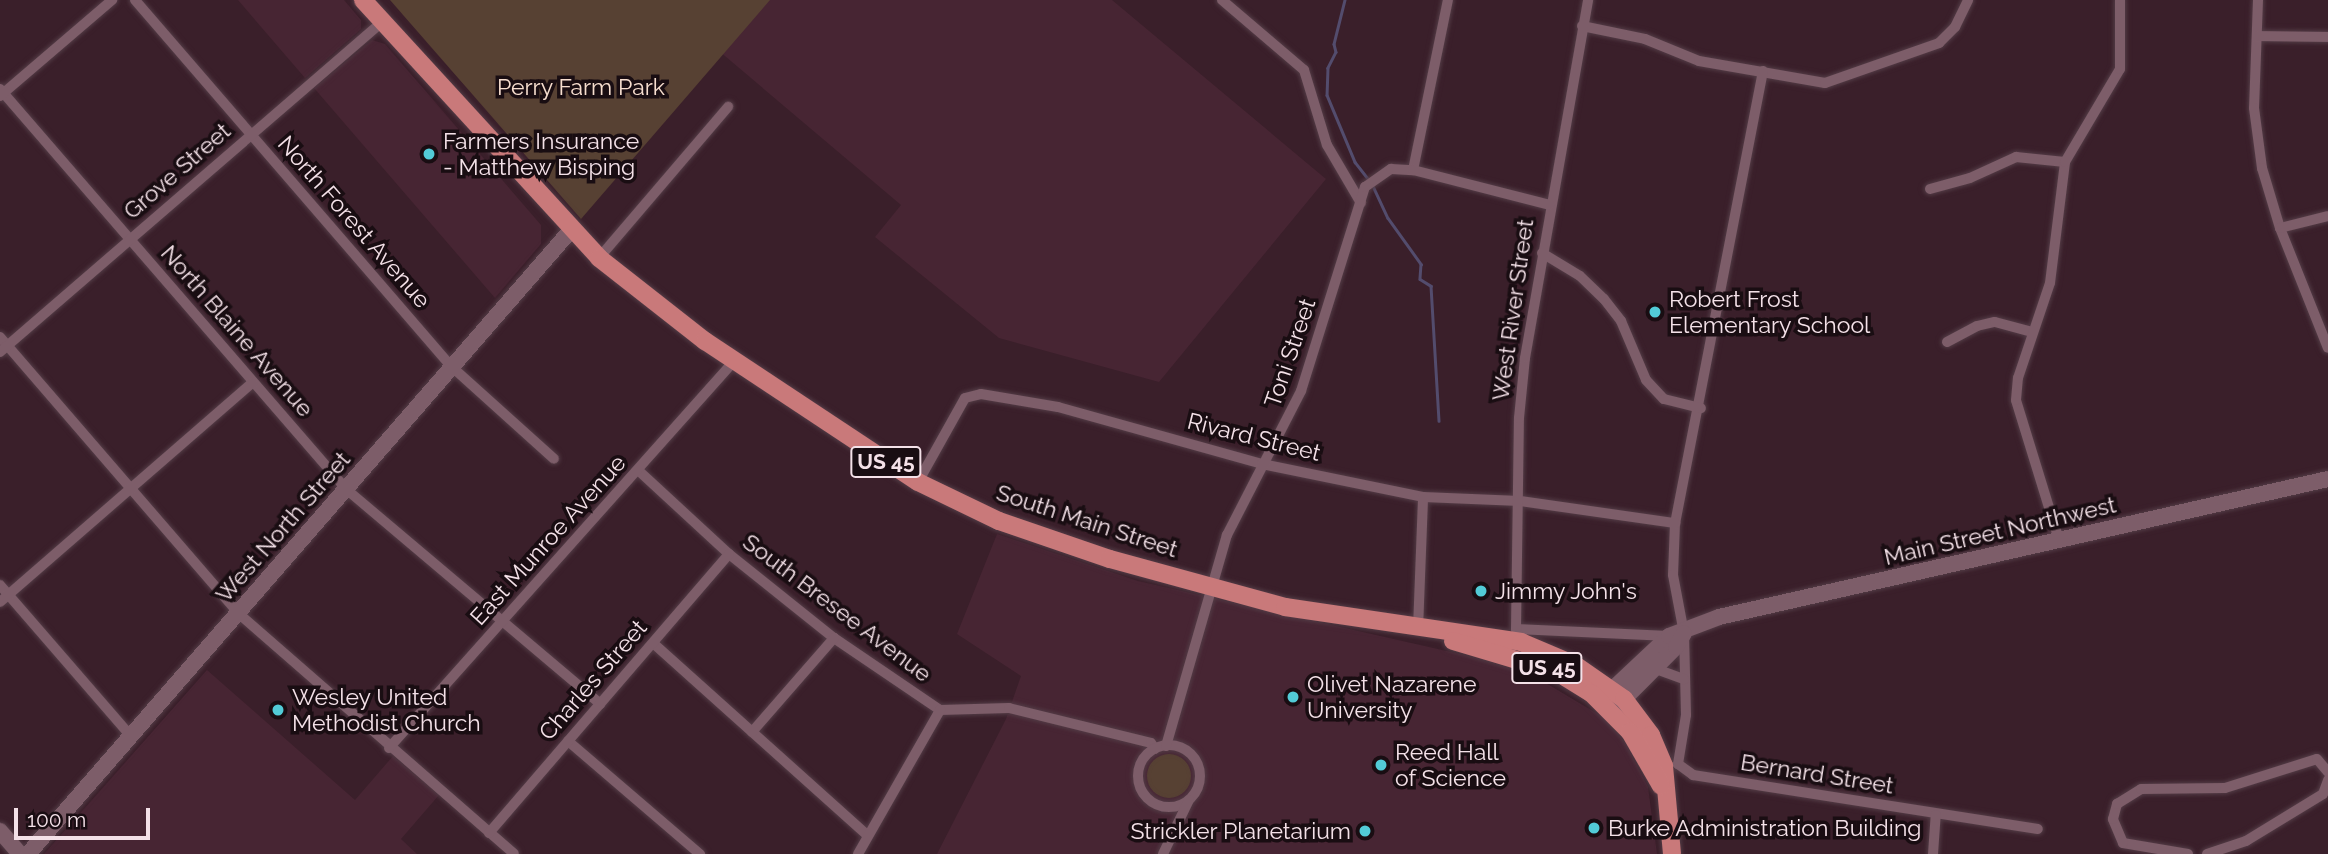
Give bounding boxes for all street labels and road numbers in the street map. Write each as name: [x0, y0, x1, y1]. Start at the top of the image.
street label: Grove Street: [118, 117, 236, 225]
street label: North Forest Avenue: [272, 130, 436, 314]
street label: West River Street: [1487, 217, 1539, 403]
street label: North Blaine Avenue: [155, 239, 319, 423]
street label: Toni Street: [1259, 295, 1321, 411]
street label: Rivard Street: [1185, 407, 1323, 467]
road number: US 45: [849, 444, 923, 480]
street label: West North Street: [210, 446, 356, 608]
street label: East Munroe Avenue: [464, 449, 632, 631]
street label: South Main Street: [993, 479, 1181, 563]
street label: Main Street Northwest: [1881, 491, 2119, 571]
street label: South Bresee Avenue: [737, 528, 937, 688]
street label: Charles Street: [533, 614, 653, 746]
road number: US 45: [1510, 650, 1584, 686]
street label: Bernard Street: [1739, 748, 1895, 800]

